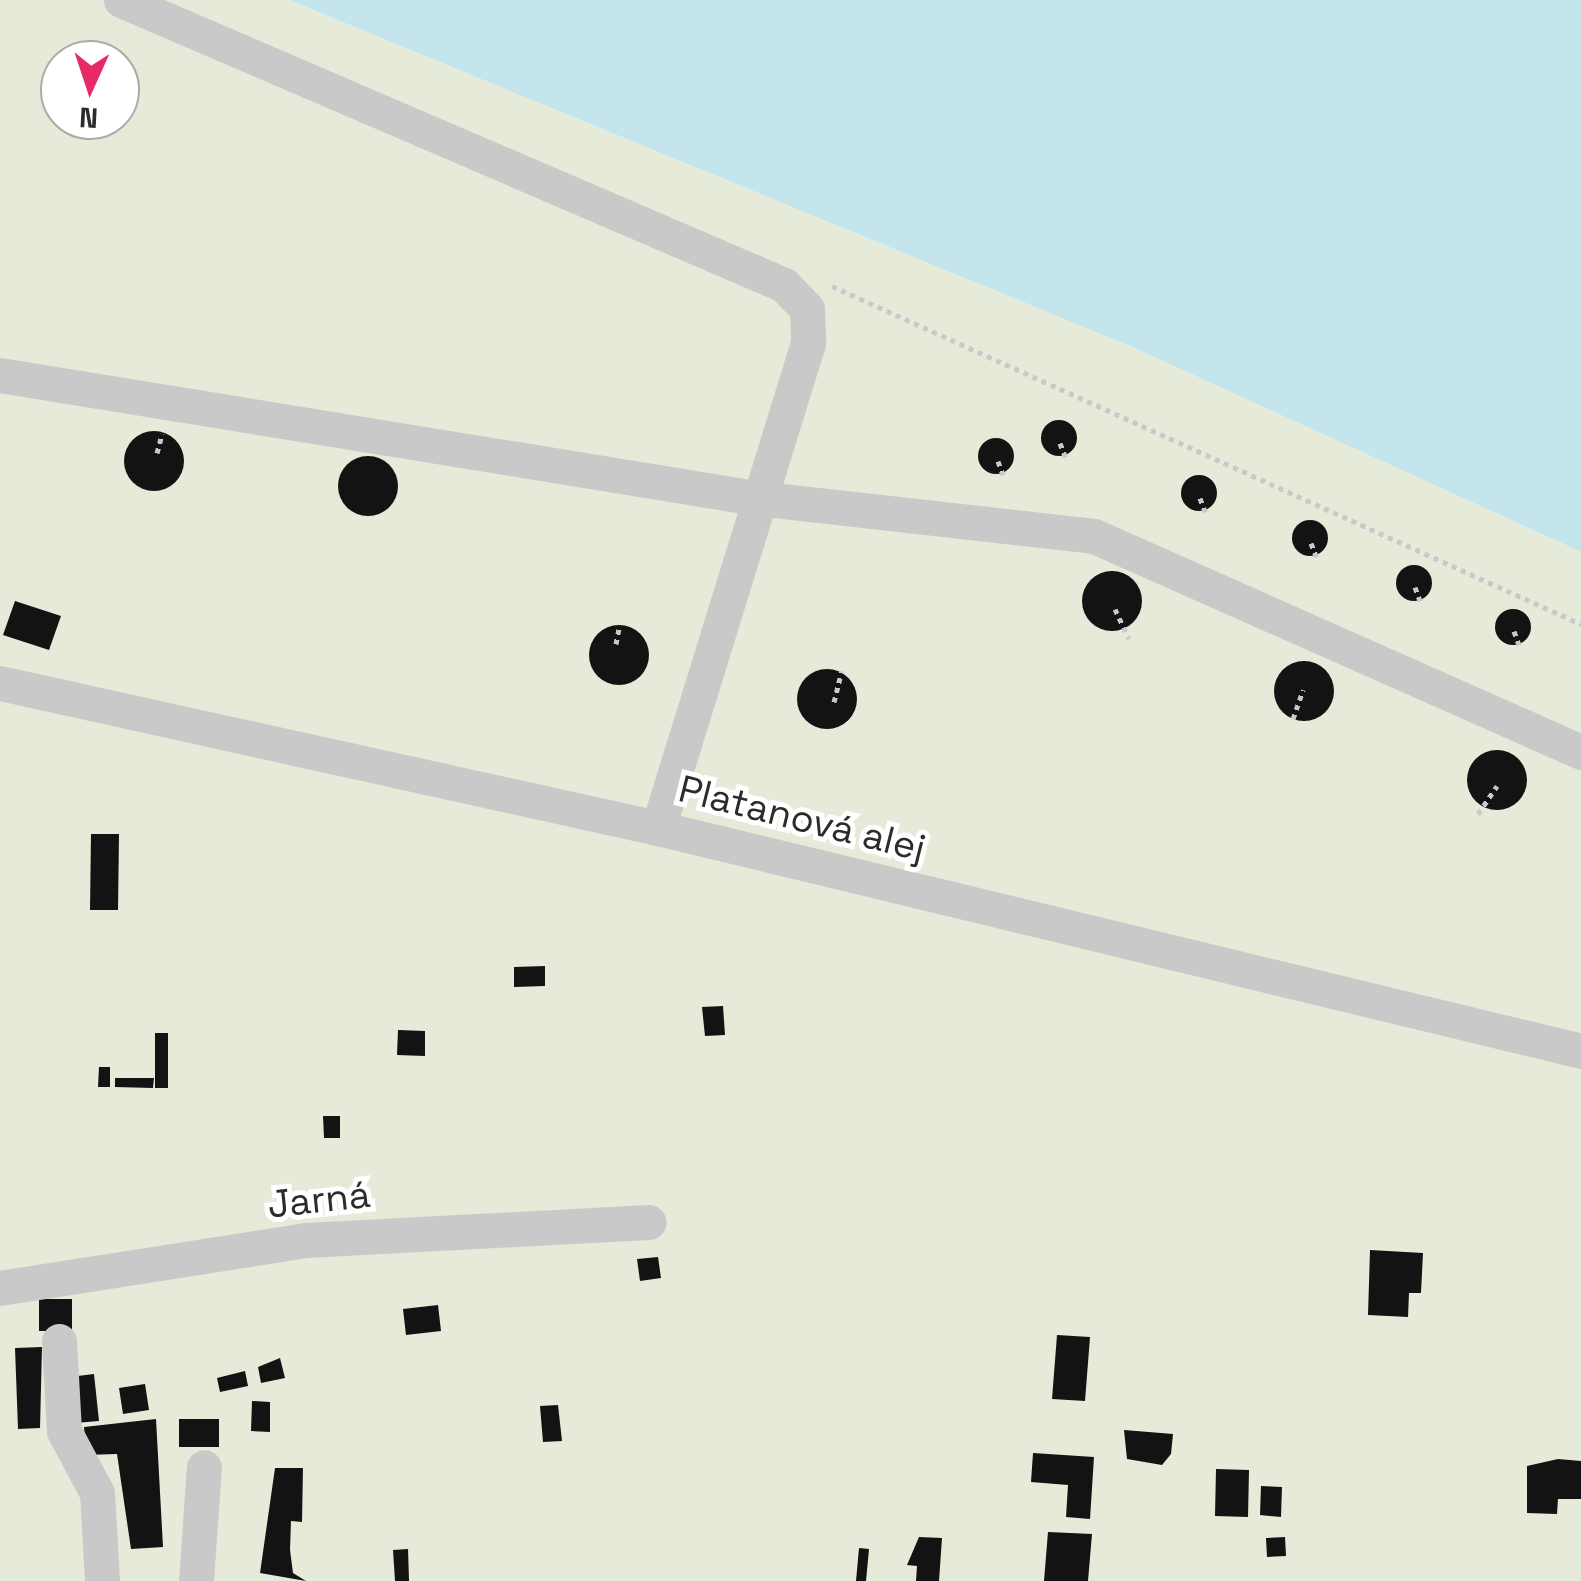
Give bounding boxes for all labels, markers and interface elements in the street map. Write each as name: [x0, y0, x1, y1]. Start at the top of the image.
north arrow: [40, 40, 140, 140]
text: N: [78, 99, 99, 136]
street label: Platanová alej: [674, 766, 930, 872]
street label: Jarná: [265, 1172, 373, 1228]

